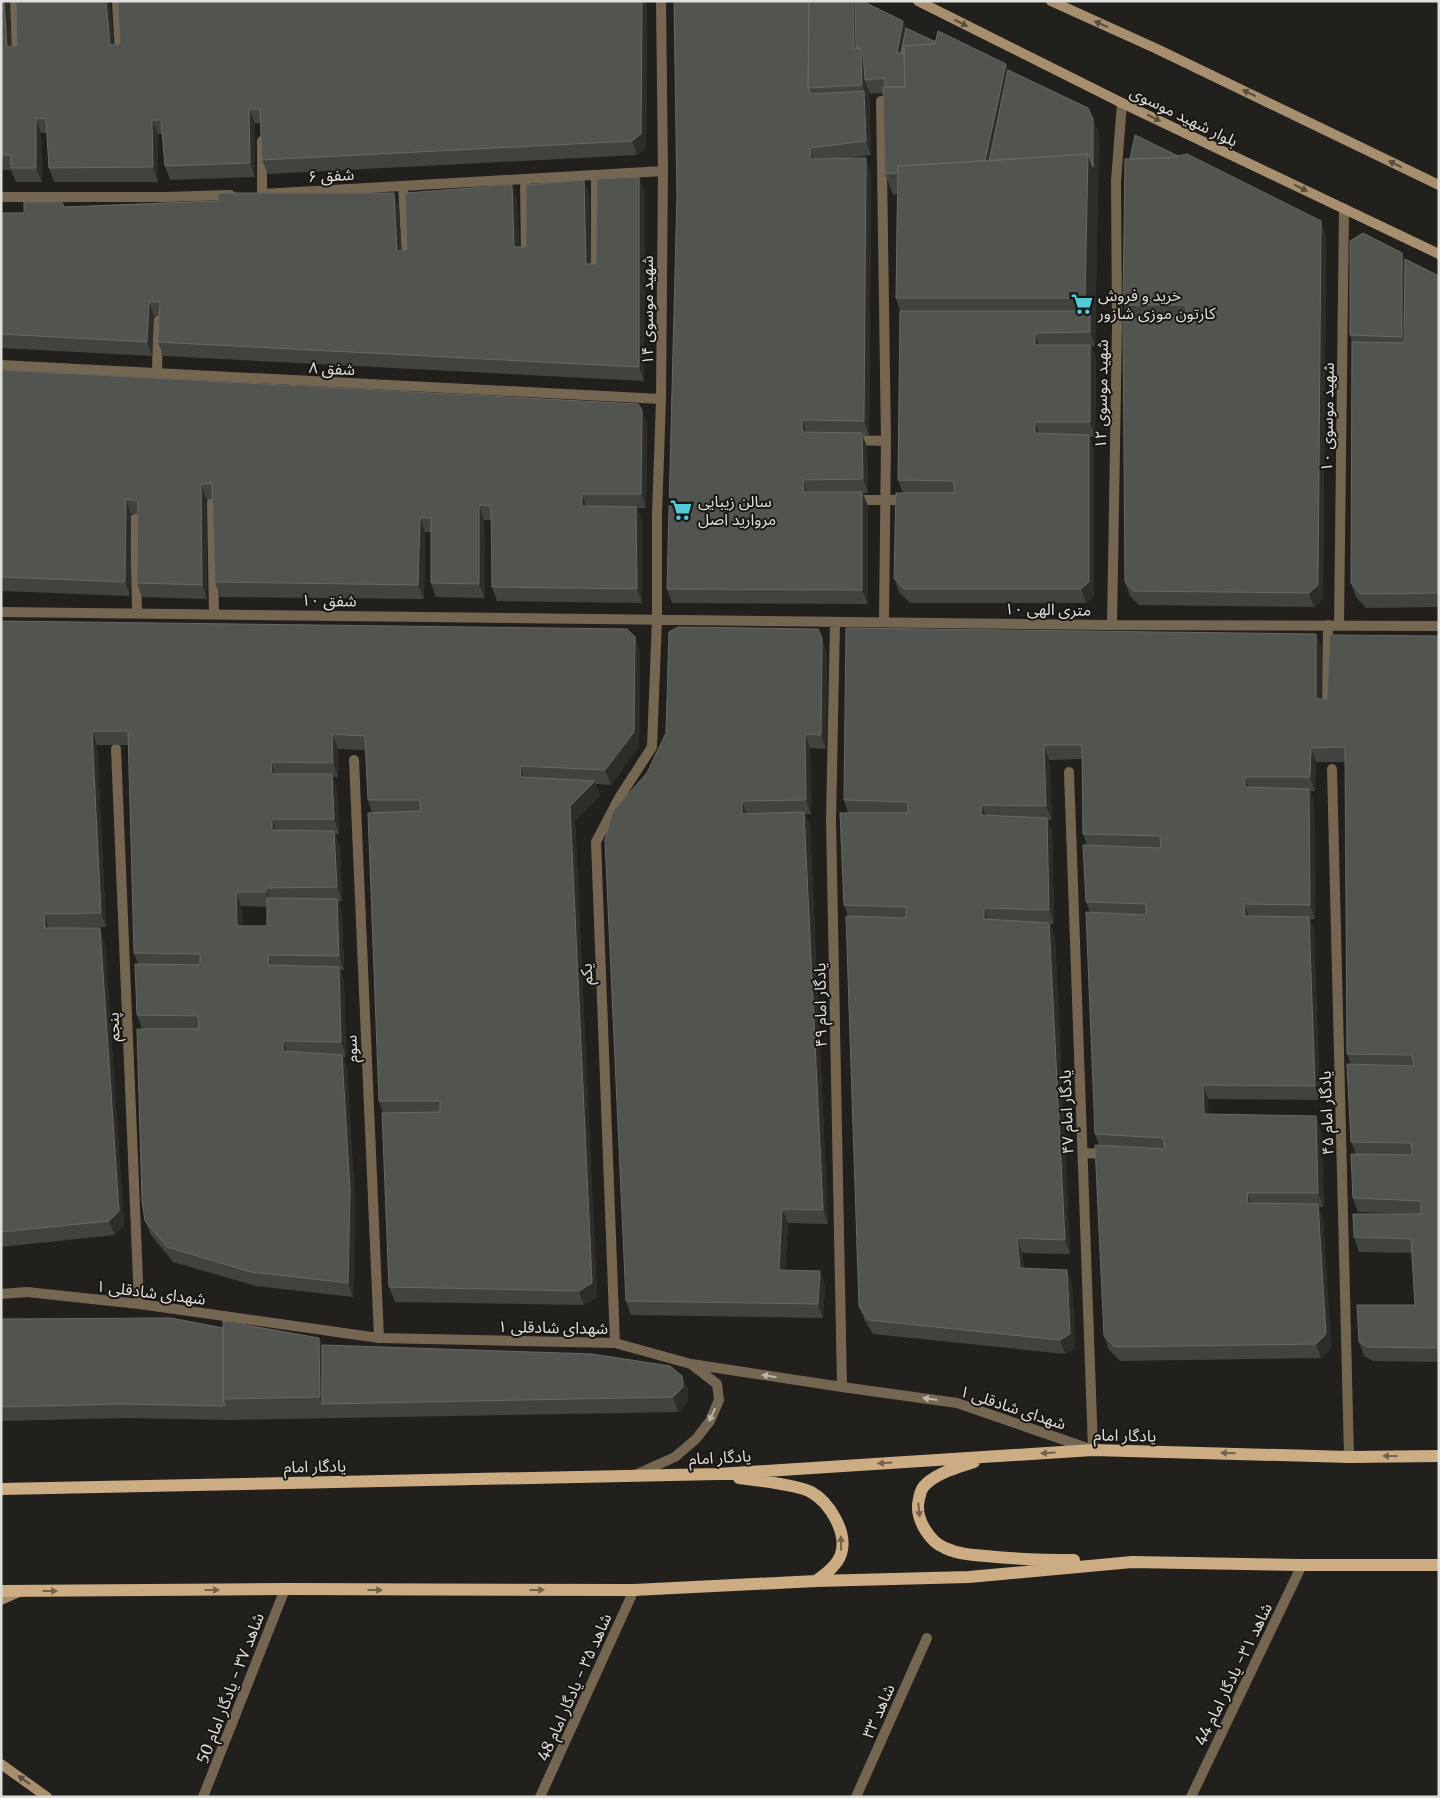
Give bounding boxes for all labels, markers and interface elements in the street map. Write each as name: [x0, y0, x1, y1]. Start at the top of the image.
one-way arrow: [954, 19, 968, 27]
one-way arrow: [1094, 19, 1108, 27]
street label: بلوار شهید موسوی: [1127, 81, 1241, 151]
one-way arrow: [1241, 89, 1256, 97]
one-way arrow: [1147, 115, 1161, 123]
one-way arrow: [1388, 159, 1402, 167]
street label: شفق ۶: [307, 164, 355, 187]
one-way arrow: [1293, 184, 1308, 193]
street label: شهید موسوی ۱۴: [637, 255, 657, 365]
place label: خرید و فروش کارتون موزی شازور: [1097, 285, 1216, 323]
supermarket icon: خرید و فروش کارتون موزی شازور: [1069, 291, 1095, 317]
street label: شهید موسوی ۱۲: [1090, 339, 1112, 449]
street label: شفق ۸: [308, 357, 356, 380]
street label: شهید موسوی ۱۰: [1316, 362, 1338, 472]
place label: سالن زیبایی مروارید اصل: [698, 491, 776, 529]
supermarket icon: سالن زیبایی مروارید اصل: [668, 497, 694, 523]
street label: شفق ۱۰: [301, 590, 357, 611]
street label: ۱۰ متری الهی: [1005, 598, 1091, 620]
street label: یادگار امام ۴۹: [809, 962, 834, 1048]
street label: یکم: [576, 963, 599, 985]
street label: پنجم: [102, 1012, 127, 1042]
street label: سوم: [340, 1034, 365, 1063]
street label: یادگار امام ۴۷: [1055, 1069, 1080, 1155]
street label: یادگار امام ۴۵: [1315, 1070, 1340, 1156]
street label: شهدای شادقلی ۱: [95, 1275, 207, 1309]
street label: شهدای شادقلی ۱: [498, 1316, 608, 1338]
one-way arrow: [761, 1372, 777, 1380]
street label: شهدای شادقلی ۱: [957, 1380, 1069, 1434]
one-way arrow: [922, 1395, 938, 1403]
one-way arrow: [708, 1408, 716, 1423]
street label: یادگار امام: [1093, 1424, 1156, 1449]
street label: یادگار امام: [688, 1445, 752, 1472]
one-way arrow: [1039, 1449, 1055, 1457]
one-way arrow: [1219, 1449, 1235, 1457]
one-way arrow: [1382, 1452, 1398, 1460]
street label: یادگار امام: [284, 1455, 347, 1480]
one-way arrow: [877, 1459, 893, 1467]
one-way arrow: [916, 1502, 924, 1518]
one-way arrow: [837, 1535, 845, 1551]
one-way arrow: [205, 1586, 221, 1594]
one-way arrow: [367, 1586, 383, 1594]
one-way arrow: [530, 1586, 546, 1594]
one-way arrow: [42, 1587, 58, 1595]
street label: شاهد ۳۱- یادگار امام 44: [1190, 1599, 1279, 1750]
street label: شاهد ۳۷ - یادگار امام 50: [192, 1610, 271, 1767]
street label: شاهد ۳۵ - یادگار امام 48: [532, 1610, 618, 1765]
street label: شاهد ۳۳: [857, 1681, 899, 1741]
one-way arrow: [18, 1775, 31, 1786]

